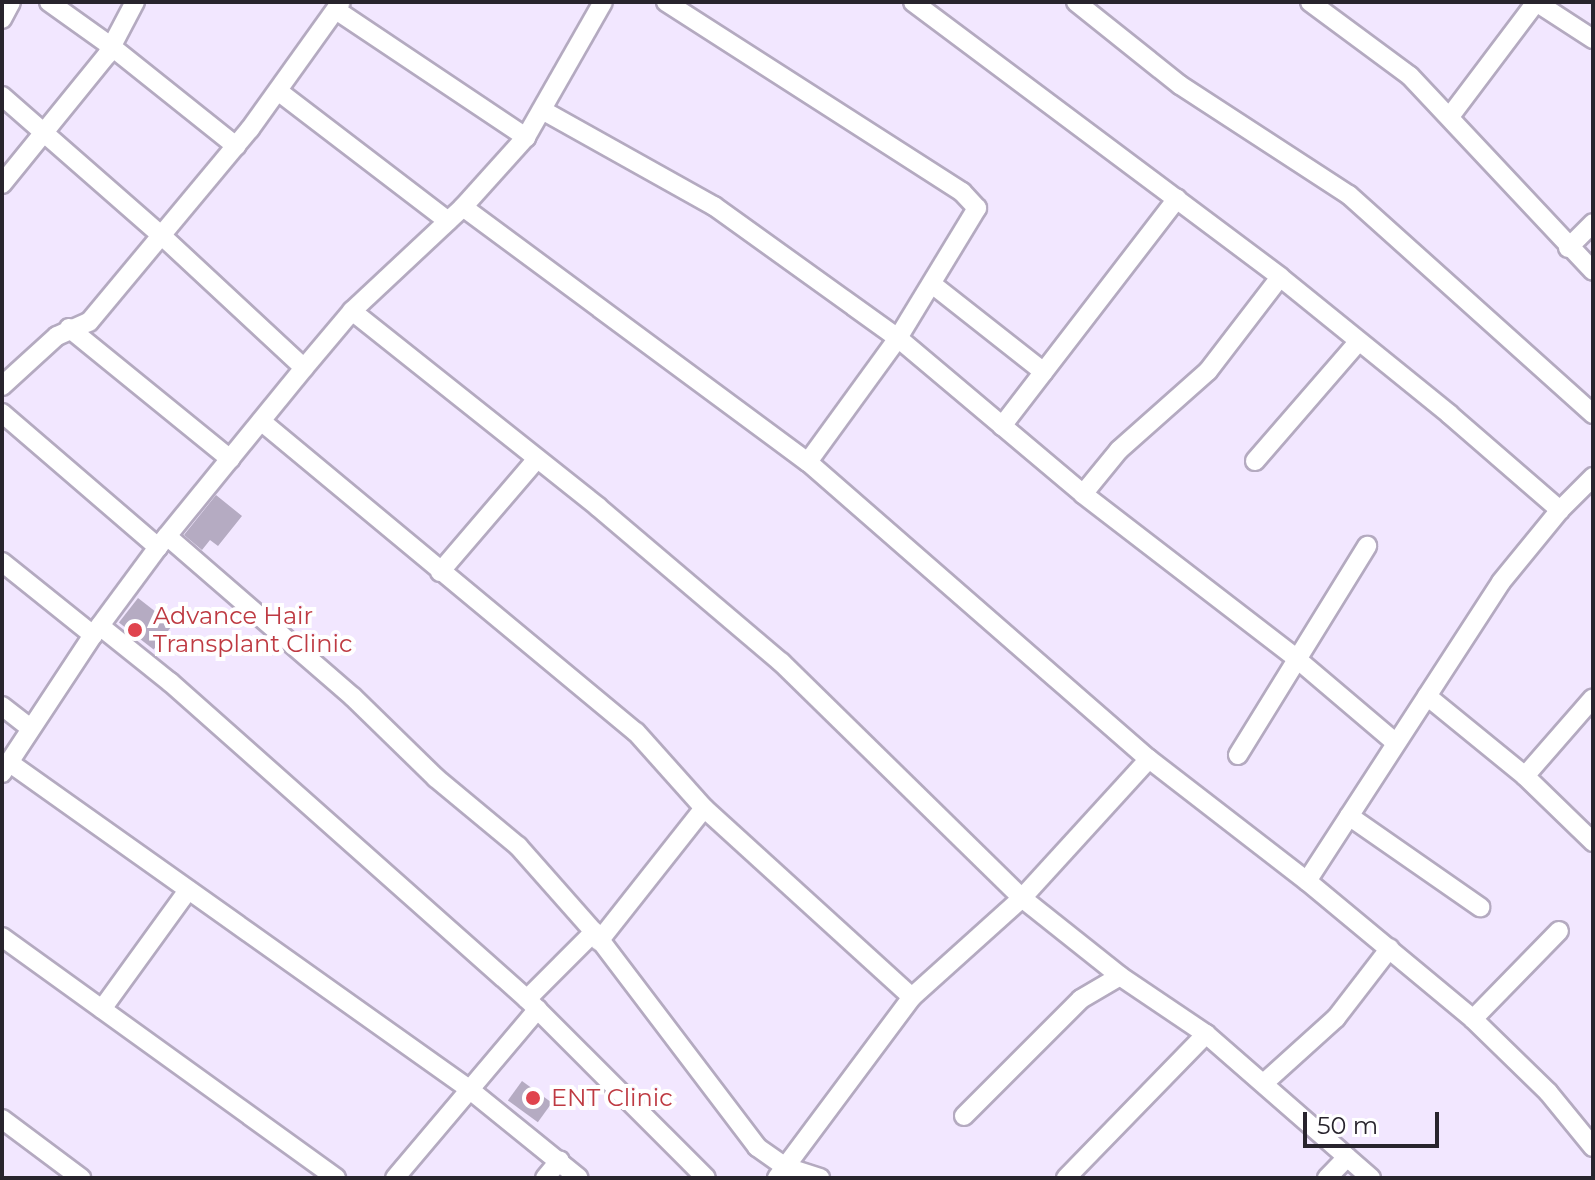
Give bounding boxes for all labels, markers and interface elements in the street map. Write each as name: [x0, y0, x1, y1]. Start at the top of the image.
place label: Advance Hair Transplant Clinic: [153, 602, 352, 658]
marker: Advance Hair Transplant Clinic: [124, 619, 146, 641]
place label: ENT Clinic: [551, 1084, 673, 1112]
marker: ENT Clinic: [522, 1087, 544, 1109]
scale bar: [1307, 1096, 1443, 1146]
text: 50 m: [1317, 1111, 1378, 1140]

